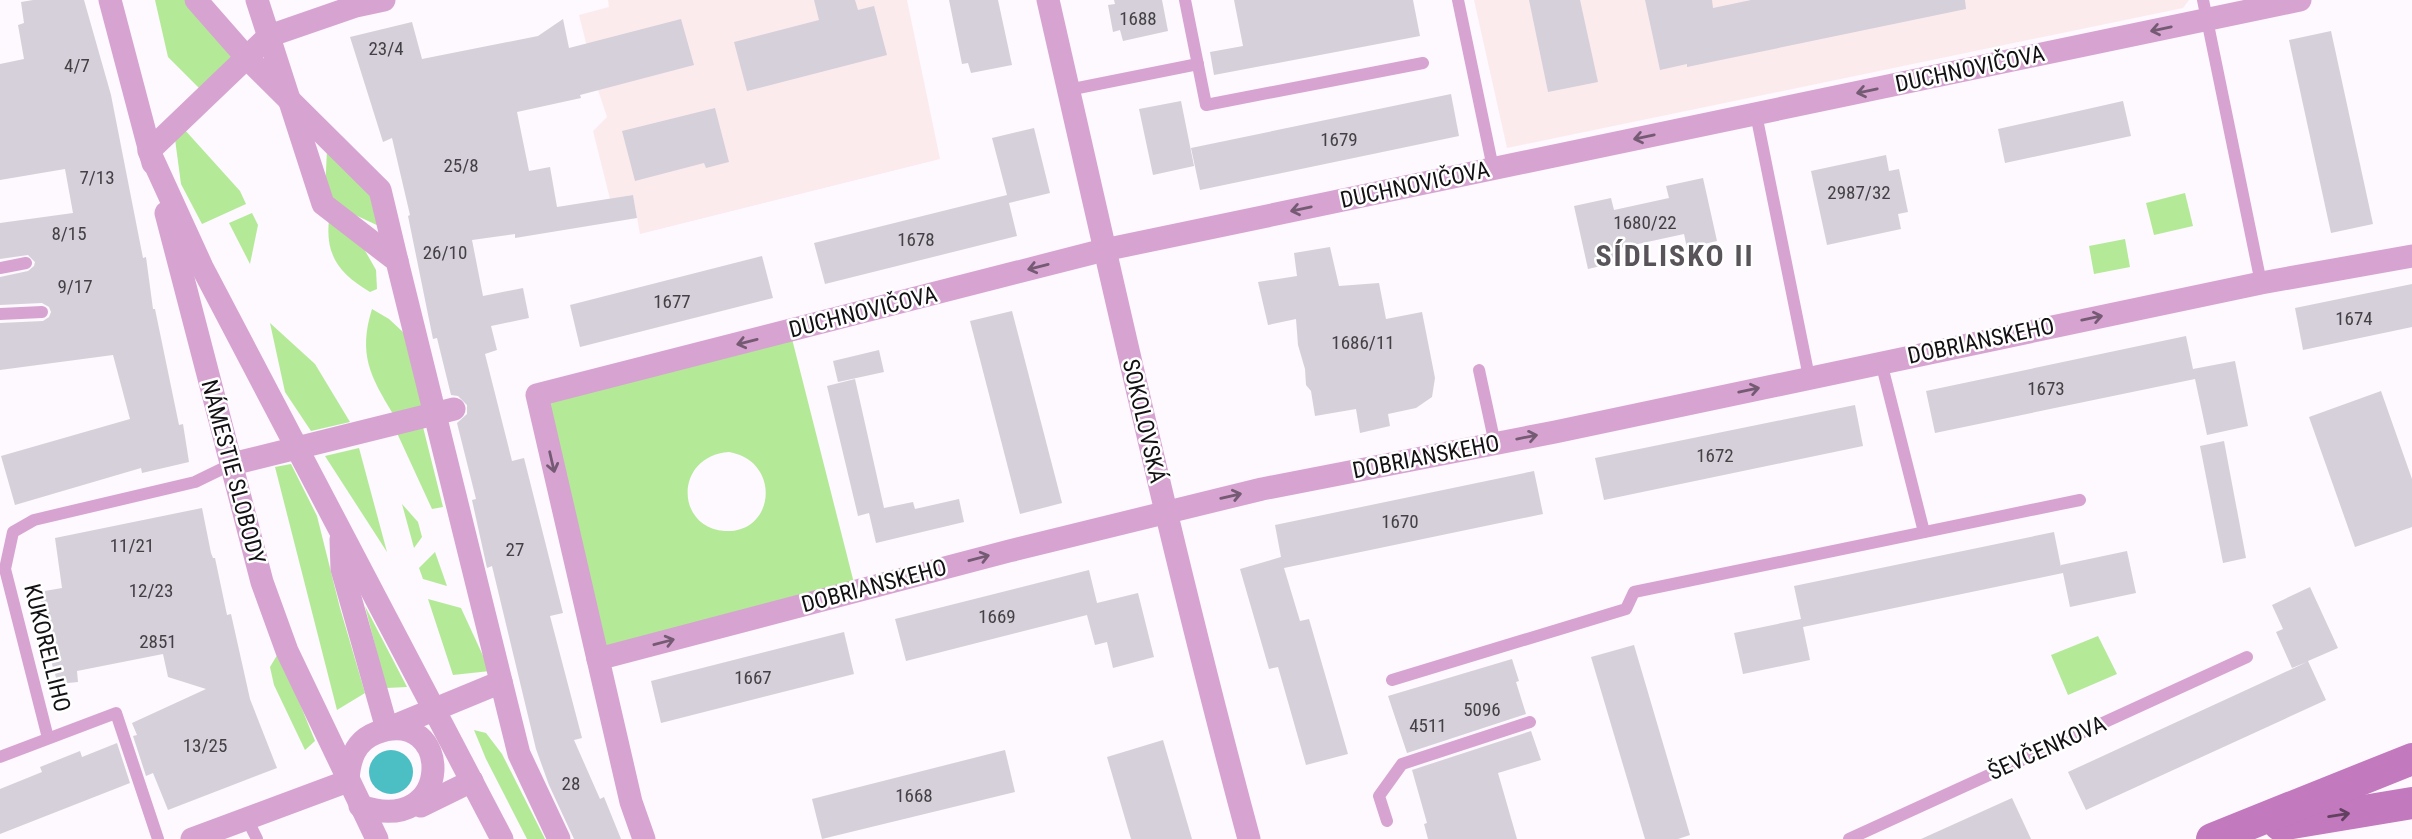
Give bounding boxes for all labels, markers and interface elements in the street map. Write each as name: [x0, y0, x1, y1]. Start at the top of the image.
house number: 1688: [1119, 7, 1157, 30]
one-way arrow: [2150, 23, 2173, 37]
house number: 23/4: [368, 37, 404, 60]
street label: DUCHNOVIČOVA: [1893, 38, 2047, 98]
house number: 4/7: [64, 54, 90, 77]
one-way arrow: [1856, 84, 1879, 98]
house number: 1679: [1320, 128, 1358, 151]
one-way arrow: [1633, 130, 1656, 144]
house number: 25/8: [443, 154, 479, 177]
street label: DUCHNOVIČOVA: [1338, 154, 1492, 214]
house number: 7/13: [79, 166, 115, 189]
house number: 2987/32: [1827, 181, 1891, 204]
one-way arrow: [1290, 202, 1313, 216]
house number: 1680/22: [1613, 211, 1677, 234]
house number: 8/15: [51, 222, 87, 245]
house number: 1678: [897, 228, 935, 251]
district label: SÍDLISKO II: [1595, 238, 1755, 273]
house number: 26/10: [423, 241, 467, 264]
one-way arrow: [1027, 261, 1050, 274]
house number: 9/17: [57, 275, 93, 298]
street label: DUCHNOVIČOVA: [786, 279, 940, 343]
house number: 1677: [653, 290, 691, 313]
house number: 1674: [2335, 307, 2373, 330]
one-way arrow: [2080, 311, 2103, 325]
street label: DOBRIANSKEHO: [1905, 312, 2057, 370]
house number: 1686/11: [1331, 331, 1395, 354]
one-way arrow: [736, 336, 758, 349]
street label: SOKOLOVSKÁ: [1117, 356, 1172, 486]
street label: NÁMESTIE SLOBODY: [195, 377, 272, 567]
house number: 1673: [2027, 377, 2065, 400]
one-way arrow: [1737, 382, 1760, 396]
street label: DOBRIANSKEHO: [1350, 430, 1502, 484]
one-way arrow: [1515, 430, 1538, 444]
house number: 1672: [1696, 444, 1734, 467]
one-way arrow: [546, 450, 559, 473]
one-way arrow: [1220, 489, 1242, 502]
house number: 1670: [1381, 510, 1419, 533]
house number: 11/21: [110, 534, 154, 557]
house number: 27: [506, 538, 524, 561]
one-way arrow: [968, 551, 990, 564]
street label: DOBRIANSKEHO: [798, 554, 950, 618]
house number: 12/23: [129, 579, 173, 602]
street label: KUKORELLIHO: [18, 581, 76, 715]
house number: 1669: [978, 605, 1016, 628]
house number: 2851: [139, 630, 177, 653]
one-way arrow: [653, 634, 675, 647]
house number: 1667: [734, 666, 772, 689]
house number: 5096: [1463, 698, 1501, 721]
street label: ŠEVČENKOVA: [1983, 708, 2110, 786]
house number: 4511: [1409, 714, 1447, 737]
house number: 13/25: [183, 734, 227, 757]
house number: 28: [562, 772, 580, 795]
house number: 1668: [895, 784, 933, 807]
one-way arrow: [2327, 808, 2350, 821]

